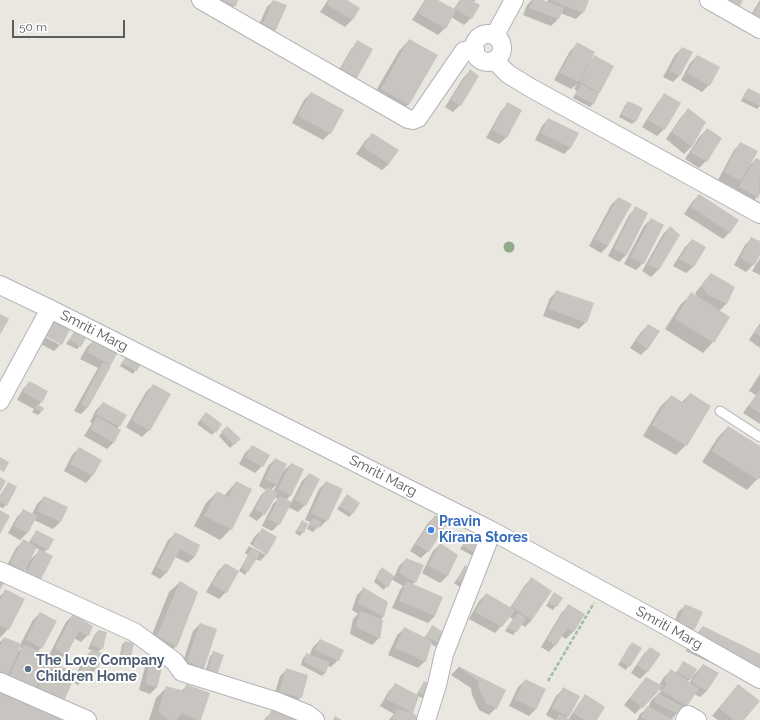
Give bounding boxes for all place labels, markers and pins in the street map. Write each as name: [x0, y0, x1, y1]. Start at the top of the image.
place label: Pravin Kirana Stores: [439, 514, 528, 546]
marker: Pravin Kirana Stores: [426, 525, 436, 535]
place label: The Love Company Children Home: [36, 653, 164, 686]
marker: The Love Company Children Home: [23, 664, 33, 674]

